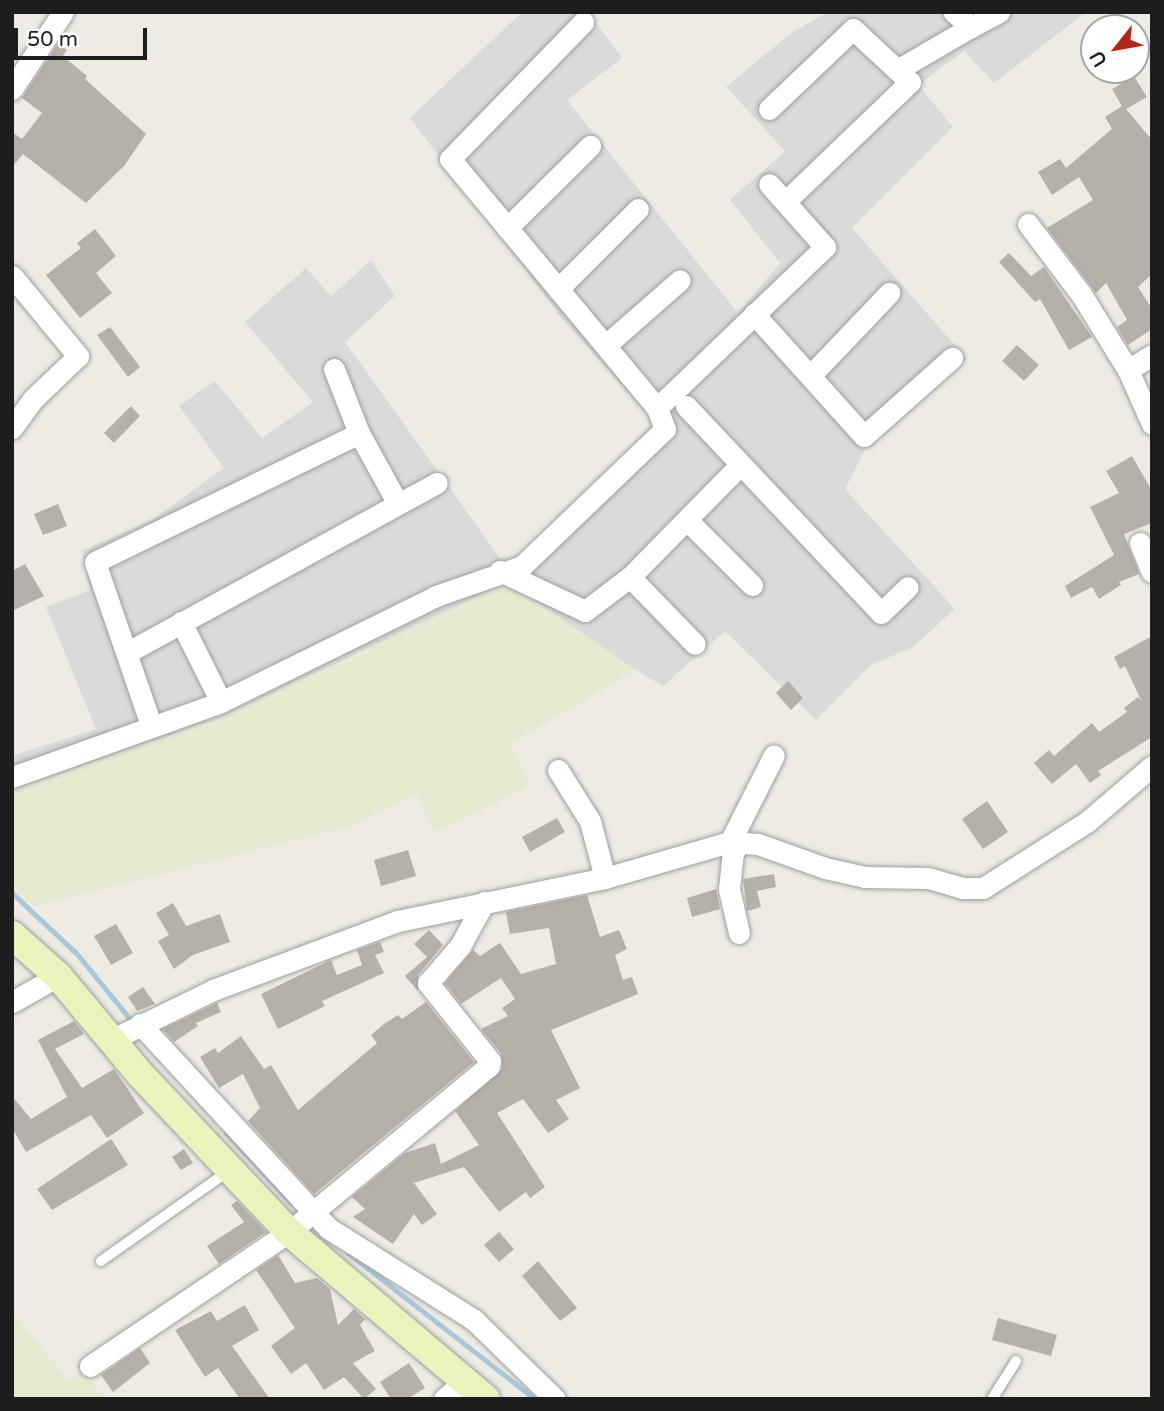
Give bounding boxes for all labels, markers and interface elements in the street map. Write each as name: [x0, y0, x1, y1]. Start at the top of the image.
scale bar: [18, 14, 150, 58]
north arrow: [1080, 14, 1150, 84]
text: 50 m: [27, 27, 78, 52]
text: U: [1086, 47, 1112, 71]

